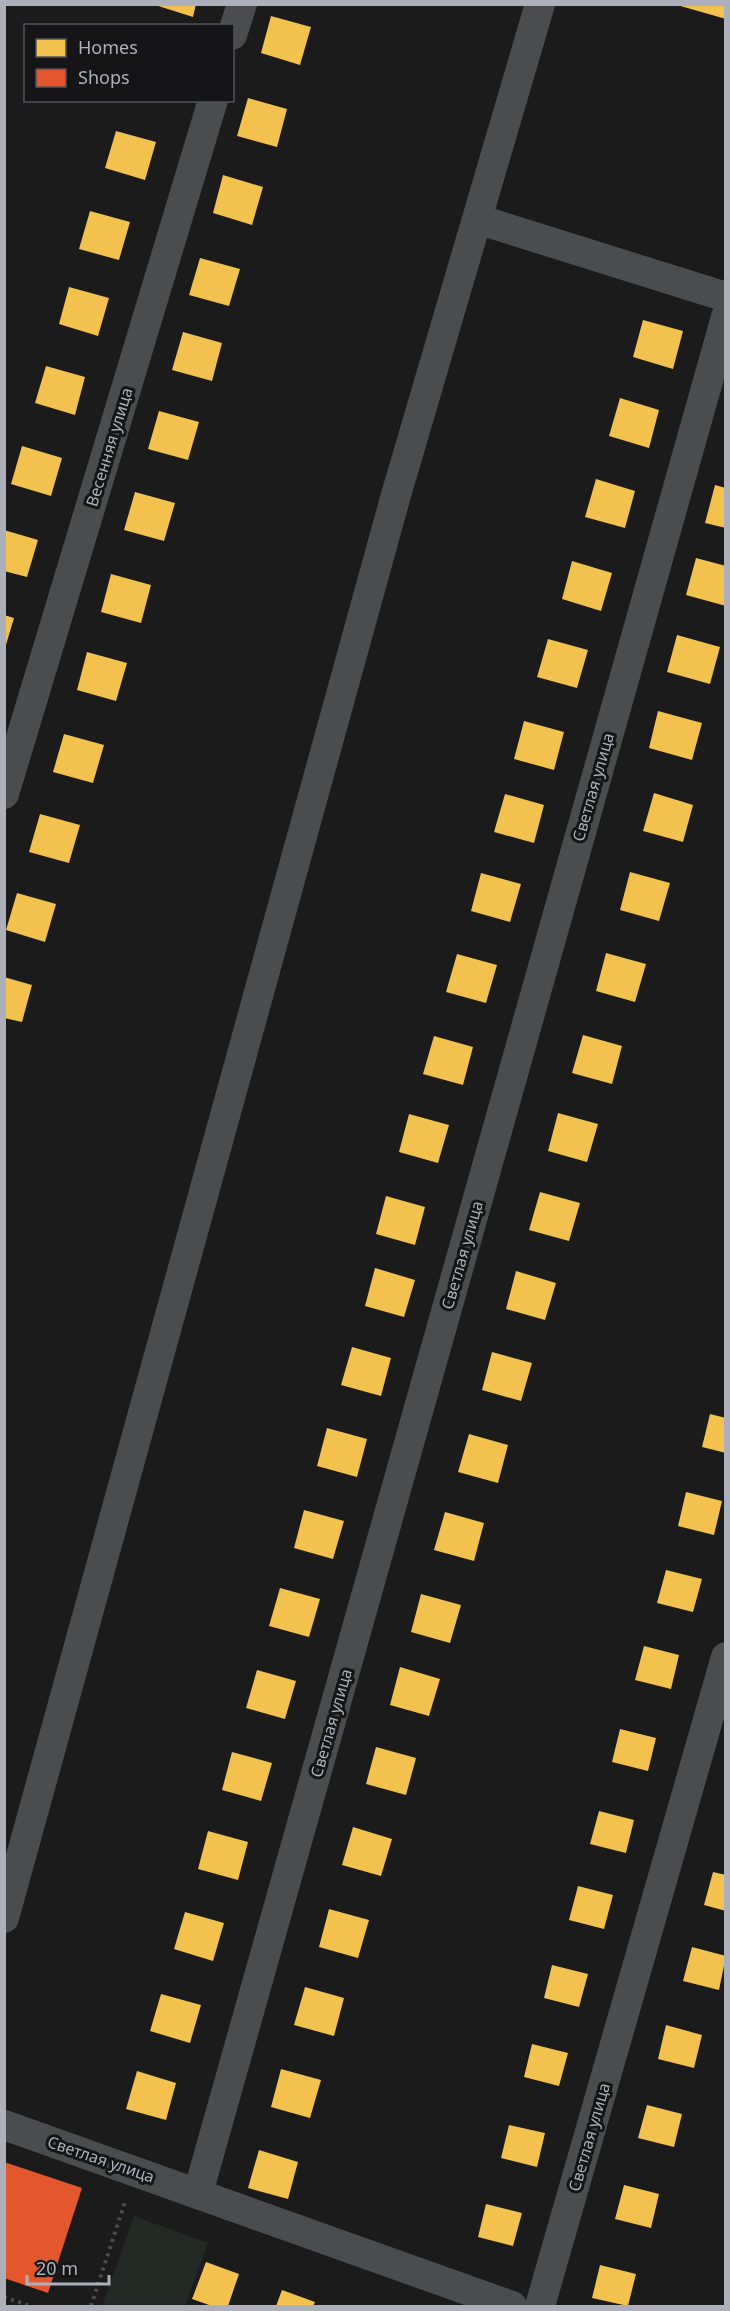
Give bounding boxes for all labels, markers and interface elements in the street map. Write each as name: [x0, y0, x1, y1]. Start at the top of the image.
legend: [24, 24, 234, 102]
text: Homes: [78, 35, 138, 59]
text: Shops: [78, 65, 130, 89]
street label: Весенняя улица: [80, 385, 138, 509]
street label: Светлая улица: [567, 730, 619, 844]
street label: Светлая улица: [436, 1198, 488, 1312]
street label: Светлая улица: [305, 1666, 357, 1780]
street label: Светлая улица: [563, 2080, 615, 2194]
street label: Светлая улица: [45, 2130, 157, 2188]
scale bar: [27, 2248, 110, 2286]
text: 20 m: [36, 2256, 78, 2280]

